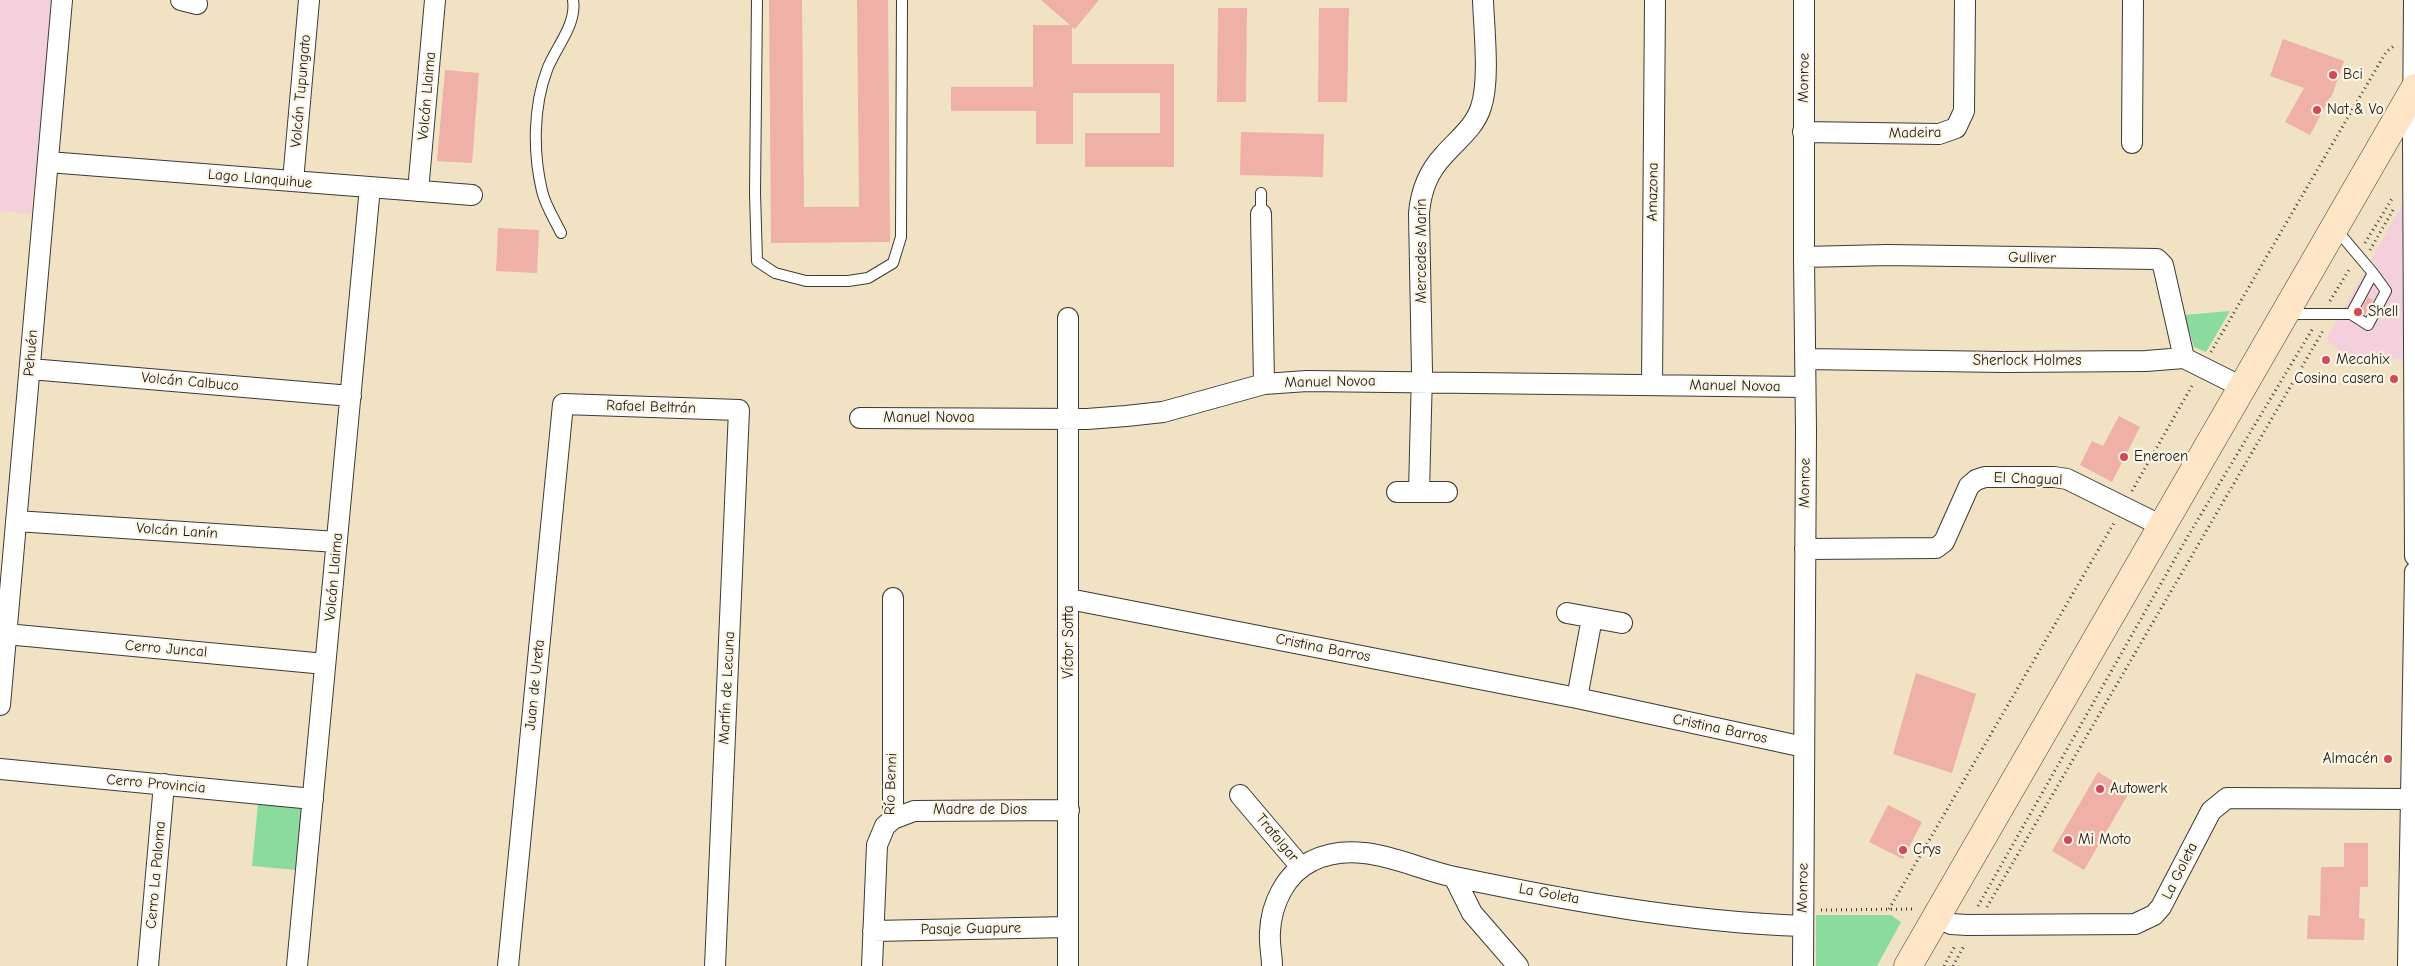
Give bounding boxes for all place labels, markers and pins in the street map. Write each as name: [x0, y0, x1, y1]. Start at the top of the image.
place label: Bci: [2343, 66, 2363, 84]
marker: Bci: [2327, 69, 2339, 81]
place label: Nat & Vo: [2327, 101, 2384, 119]
marker: Nat & Vo: [2311, 104, 2323, 116]
place label: Shell: [2368, 303, 2398, 321]
marker: Shell: [2352, 306, 2364, 318]
place label: Mecahix: [2336, 351, 2390, 369]
marker: Mecahix: [2320, 354, 2332, 366]
place label: Cosina casera: [2294, 370, 2384, 388]
marker: Cosina casera: [2388, 373, 2400, 385]
place label: Eneroen: [2134, 448, 2188, 466]
marker: Eneroen: [2118, 451, 2130, 463]
place label: Almacén: [2323, 750, 2378, 768]
marker: Almacén: [2382, 753, 2394, 765]
place label: Autowerk: [2110, 780, 2167, 798]
marker: Autowerk: [2094, 783, 2106, 795]
place label: Mi Moto: [2078, 831, 2131, 849]
marker: Mi Moto: [2062, 834, 2074, 846]
place label: Crys: [1913, 841, 1941, 859]
marker: Crys: [1897, 844, 1909, 856]

